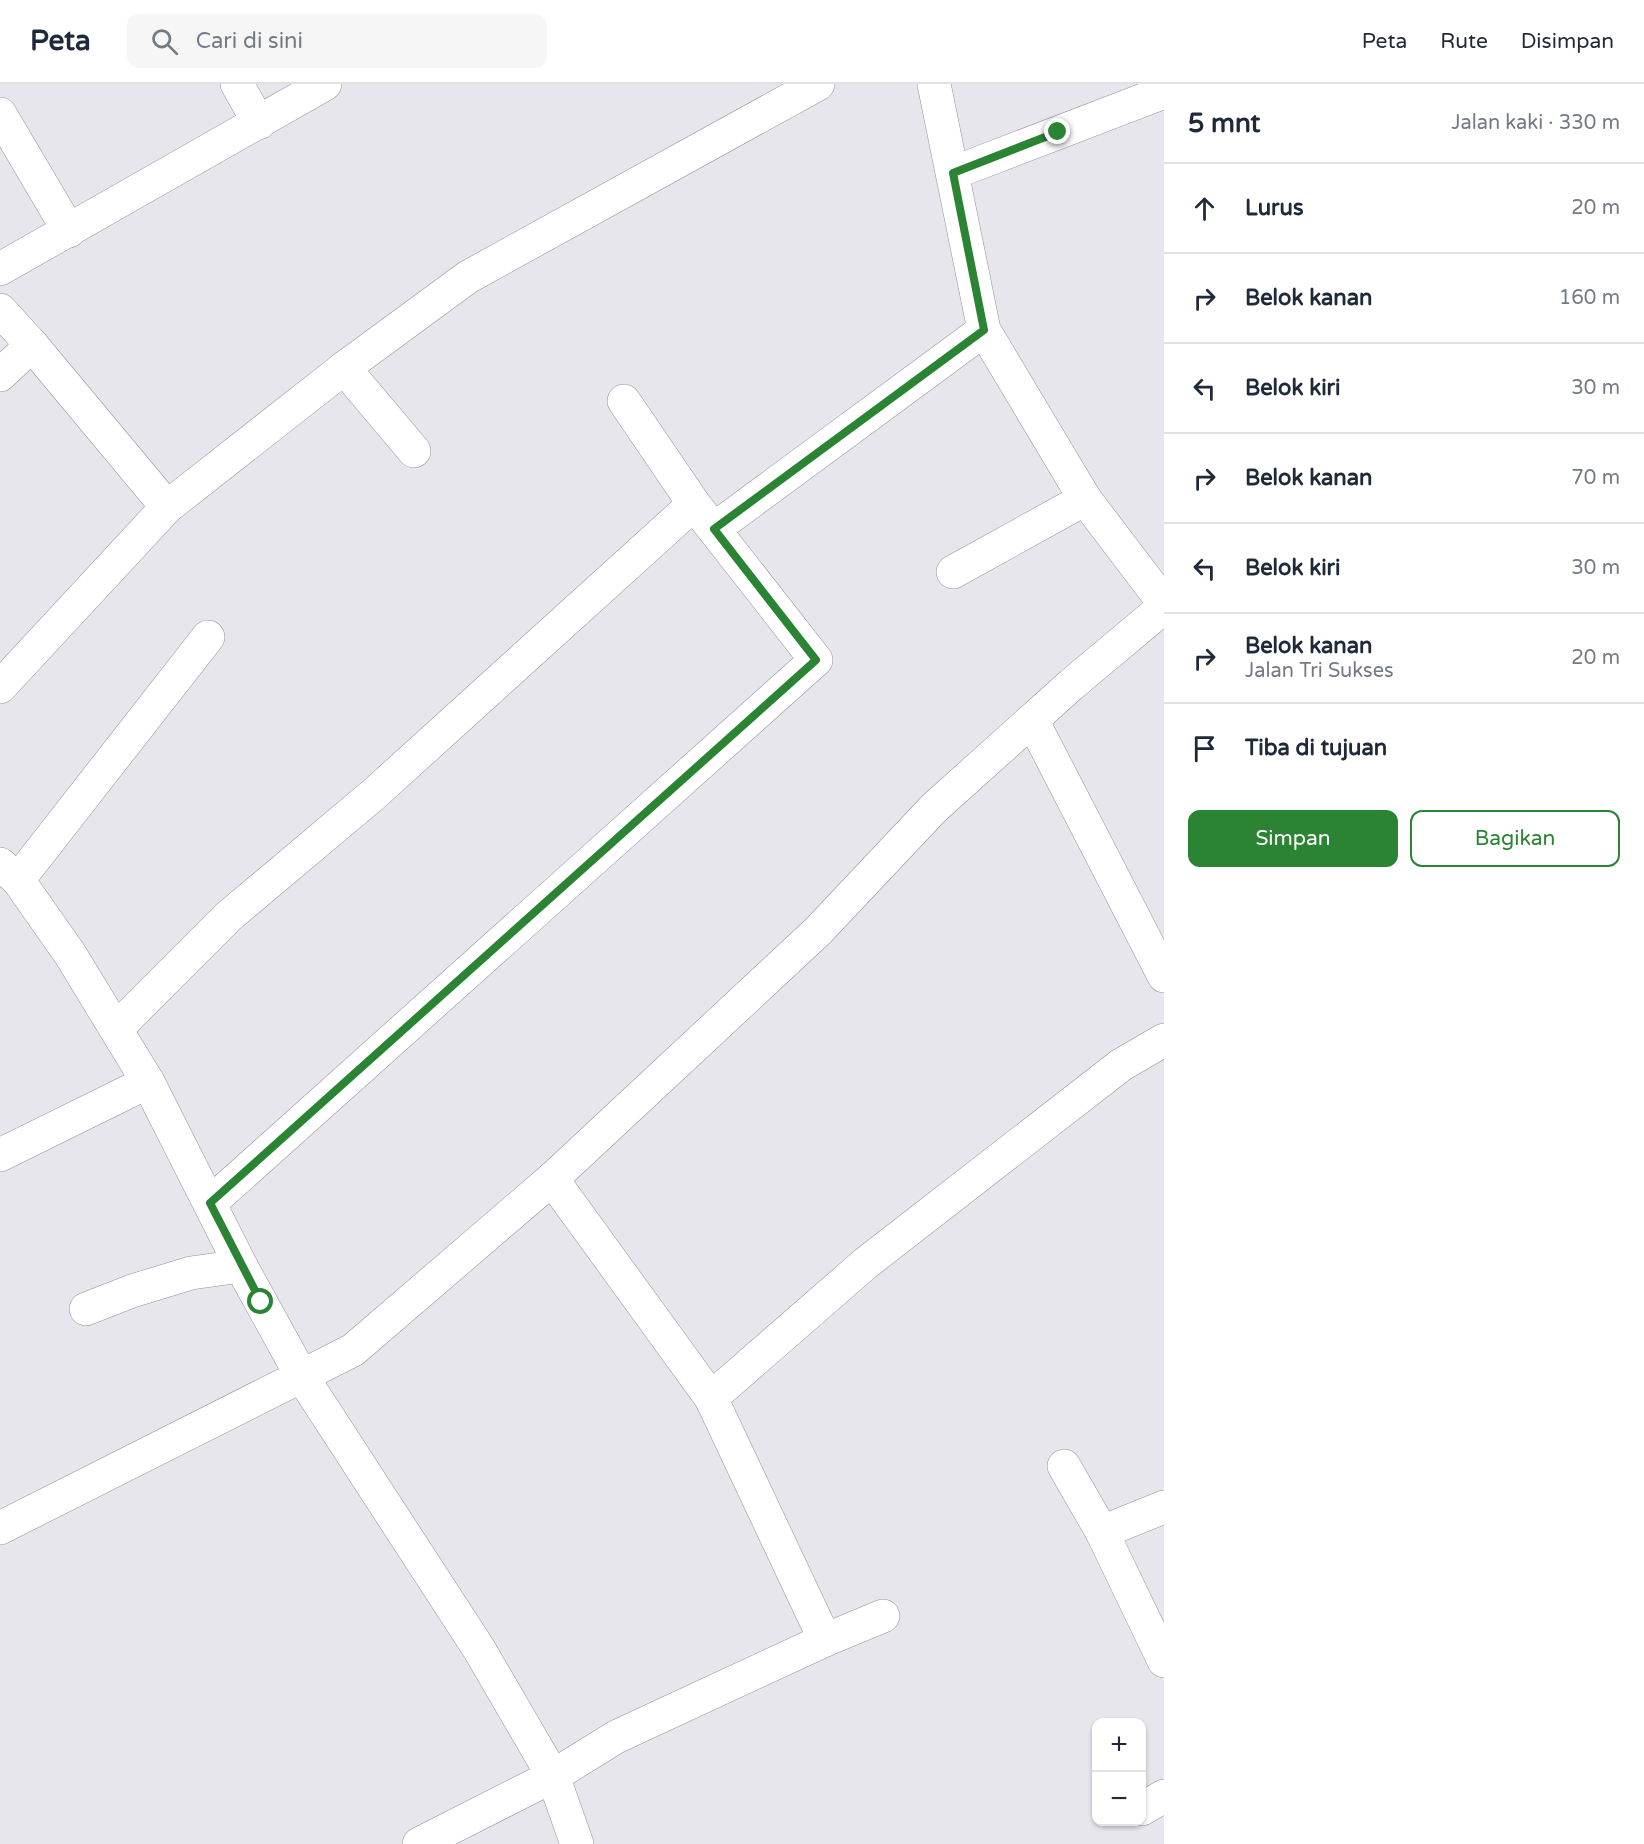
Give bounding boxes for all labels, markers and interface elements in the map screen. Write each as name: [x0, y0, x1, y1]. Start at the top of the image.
search box: [127, 14, 547, 68]
text: Peta: [30, 24, 91, 58]
icon: search: [148, 25, 181, 58]
text: Cari di sini: [196, 28, 303, 54]
text: Peta: [1362, 29, 1407, 54]
text: Rute: [1440, 29, 1488, 54]
text: Disimpan: [1521, 29, 1614, 54]
text: 5 mnt: [1188, 108, 1260, 139]
text: Jalan kaki · 330 m: [1451, 111, 1620, 135]
route end: [1044, 118, 1070, 144]
icon: ahead: [1188, 192, 1221, 225]
text: Lurus: [1245, 195, 1303, 221]
text: 20 m: [1571, 196, 1620, 220]
icon: right: [1188, 282, 1221, 315]
text: Belok kanan: [1245, 285, 1372, 311]
text: 160 m: [1559, 286, 1620, 310]
icon: left: [1188, 372, 1221, 405]
text: Belok kiri: [1245, 375, 1341, 401]
text: 30 m: [1571, 376, 1620, 400]
icon: right: [1188, 462, 1221, 495]
text: Belok kanan: [1245, 465, 1372, 491]
text: 70 m: [1571, 466, 1620, 490]
icon: left: [1188, 552, 1221, 585]
text: Belok kiri: [1245, 555, 1341, 581]
text: 30 m: [1571, 556, 1620, 580]
text: Belok kanan: [1245, 633, 1372, 659]
icon: right: [1188, 642, 1221, 675]
text: 20 m: [1571, 646, 1620, 670]
text: Jalan Tri Sukses: [1245, 659, 1394, 683]
icon: arrive: [1188, 732, 1221, 765]
text: Tiba di tujuan: [1245, 735, 1387, 761]
button: Simpan: [1188, 810, 1398, 867]
button: Bagikan: [1410, 810, 1620, 867]
route start: [247, 1288, 273, 1314]
map controls: [1092, 1718, 1146, 1826]
button: +: [1092, 1718, 1146, 1772]
button: −: [1092, 1772, 1146, 1826]

